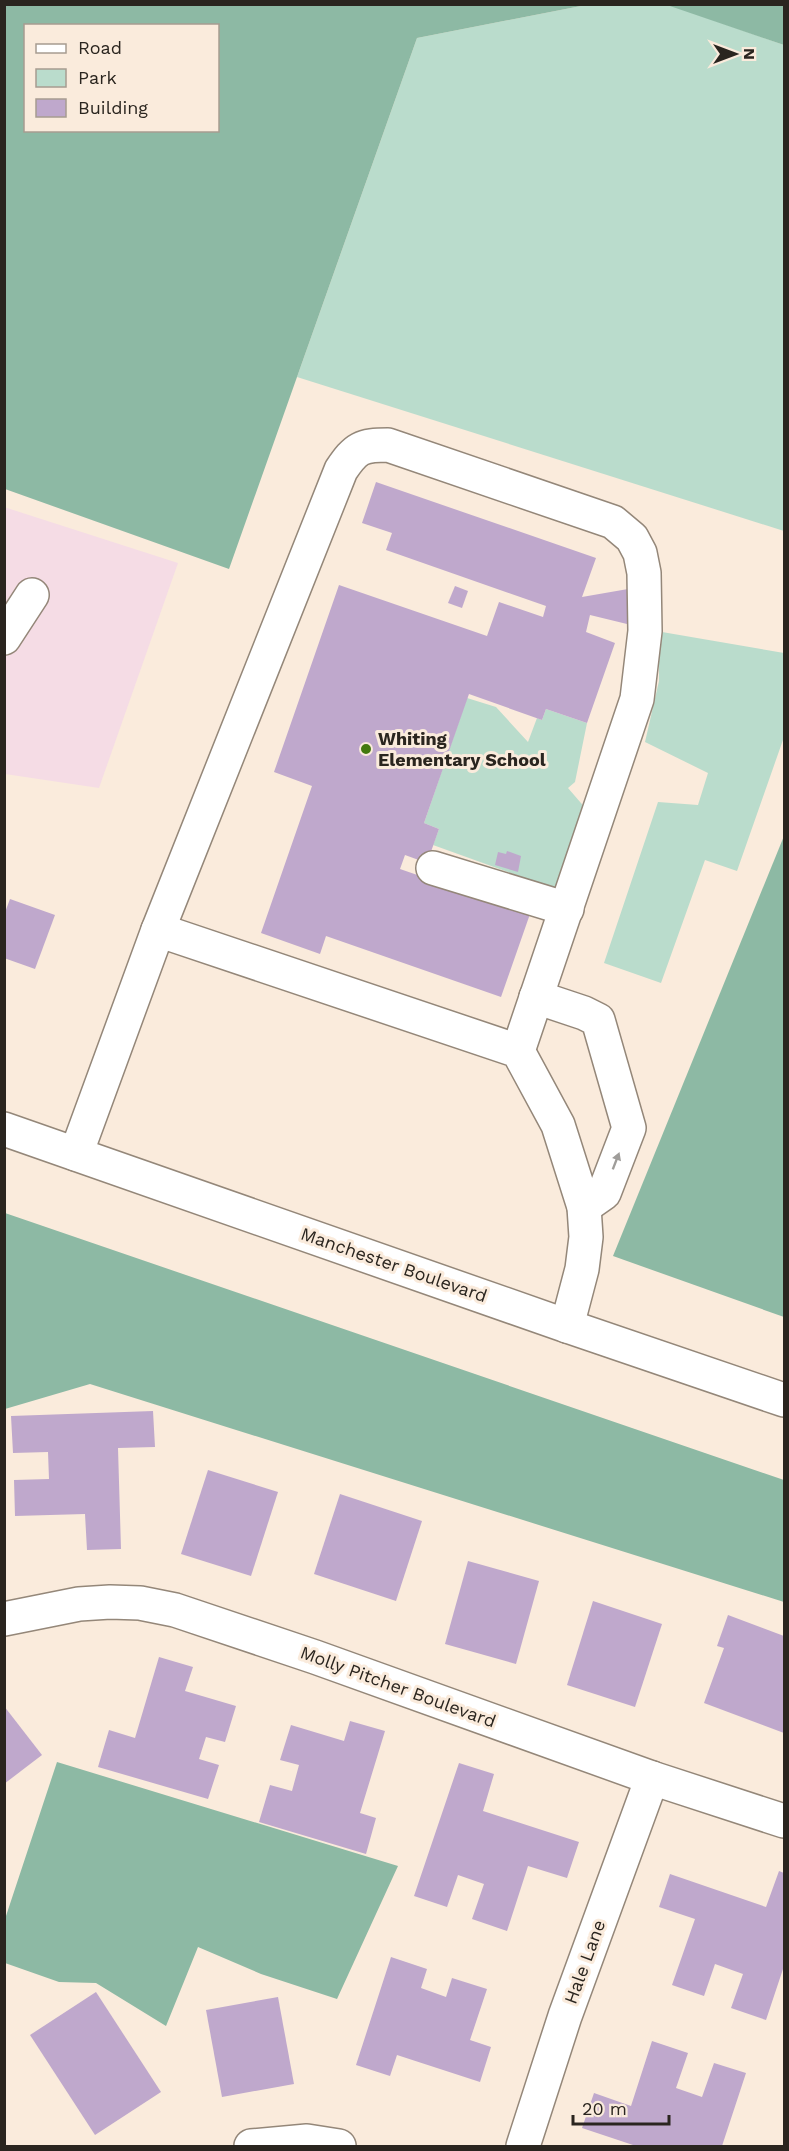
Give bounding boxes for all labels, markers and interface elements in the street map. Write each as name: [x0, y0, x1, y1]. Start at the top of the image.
legend: [24, 24, 219, 132]
north arrow: [705, 24, 765, 84]
text: Road: [78, 37, 122, 58]
text: N: [740, 48, 759, 60]
text: Park: [78, 67, 117, 88]
text: Building: [78, 97, 148, 118]
place label: Whiting Elementary School: [378, 728, 546, 770]
marker: Whiting Elementary School: [359, 742, 373, 756]
one-way arrow: [612, 1152, 621, 1170]
street label: Manchester Boulevard: [298, 1223, 490, 1306]
street label: Molly Pitcher Boulevard: [298, 1641, 499, 1732]
street label: Hale Lane: [560, 1917, 609, 2007]
scale bar: [573, 2088, 669, 2126]
text: 20 m: [582, 2098, 627, 2119]

